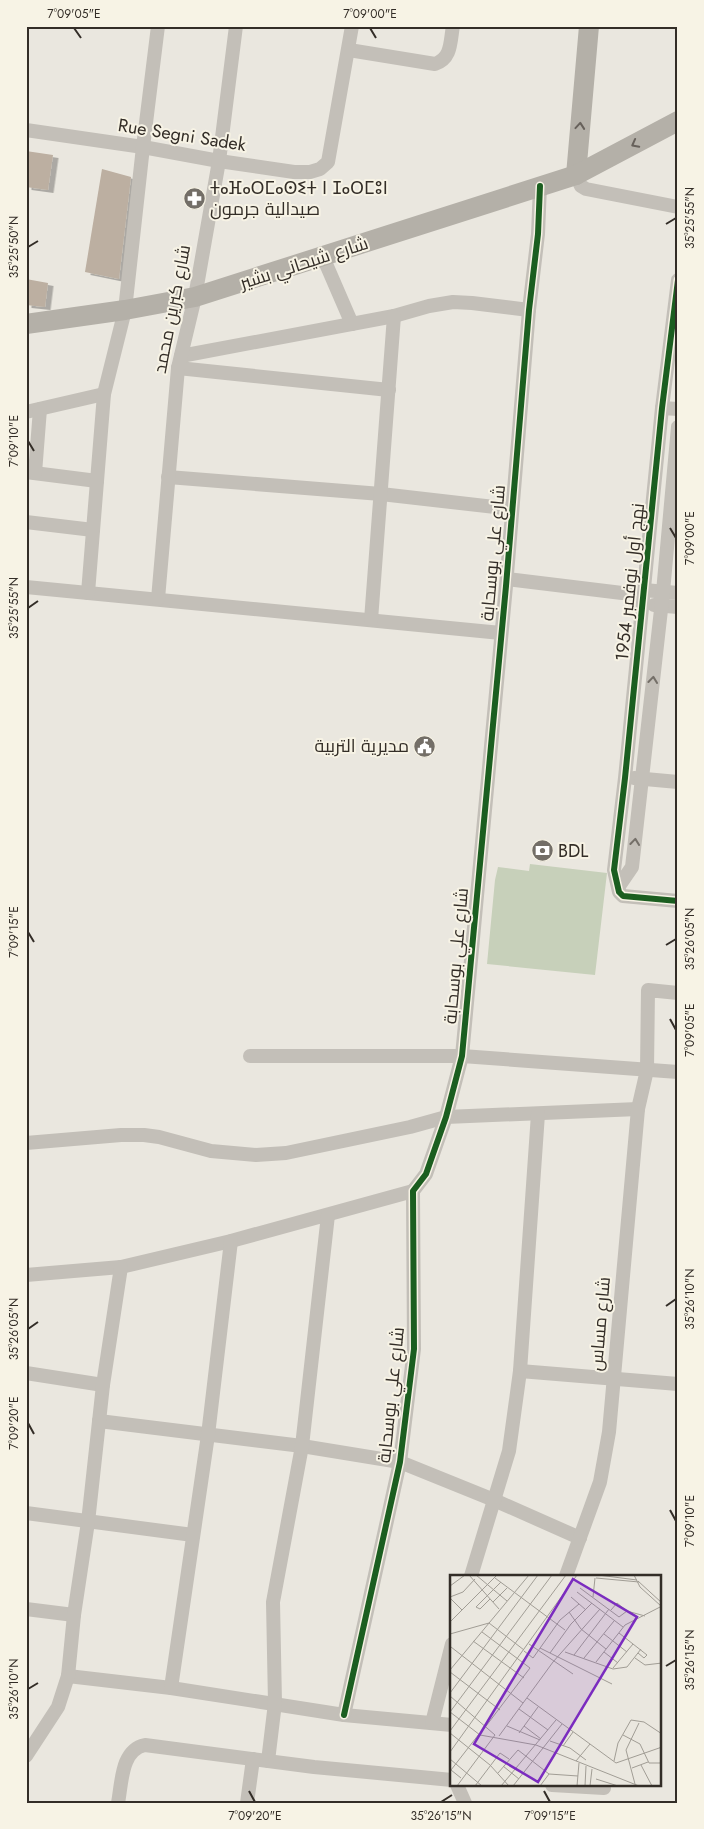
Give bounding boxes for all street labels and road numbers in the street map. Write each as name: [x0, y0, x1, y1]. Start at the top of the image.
street label: Rue Segni Sadek: [116, 112, 248, 158]
street label: شارع شيحاني بشير: [235, 230, 372, 297]
street label: شارع كبرين محمد: [147, 242, 197, 376]
street label: شارع علي بوسحابة: [474, 484, 513, 622]
street label: نهج أول نوفمبر 1954: [609, 502, 651, 662]
street label: شارع علي بوسحابة: [437, 887, 476, 1025]
street label: شارع مساس: [583, 1276, 617, 1372]
street label: شارع علي بوسحابة: [371, 1326, 412, 1464]

